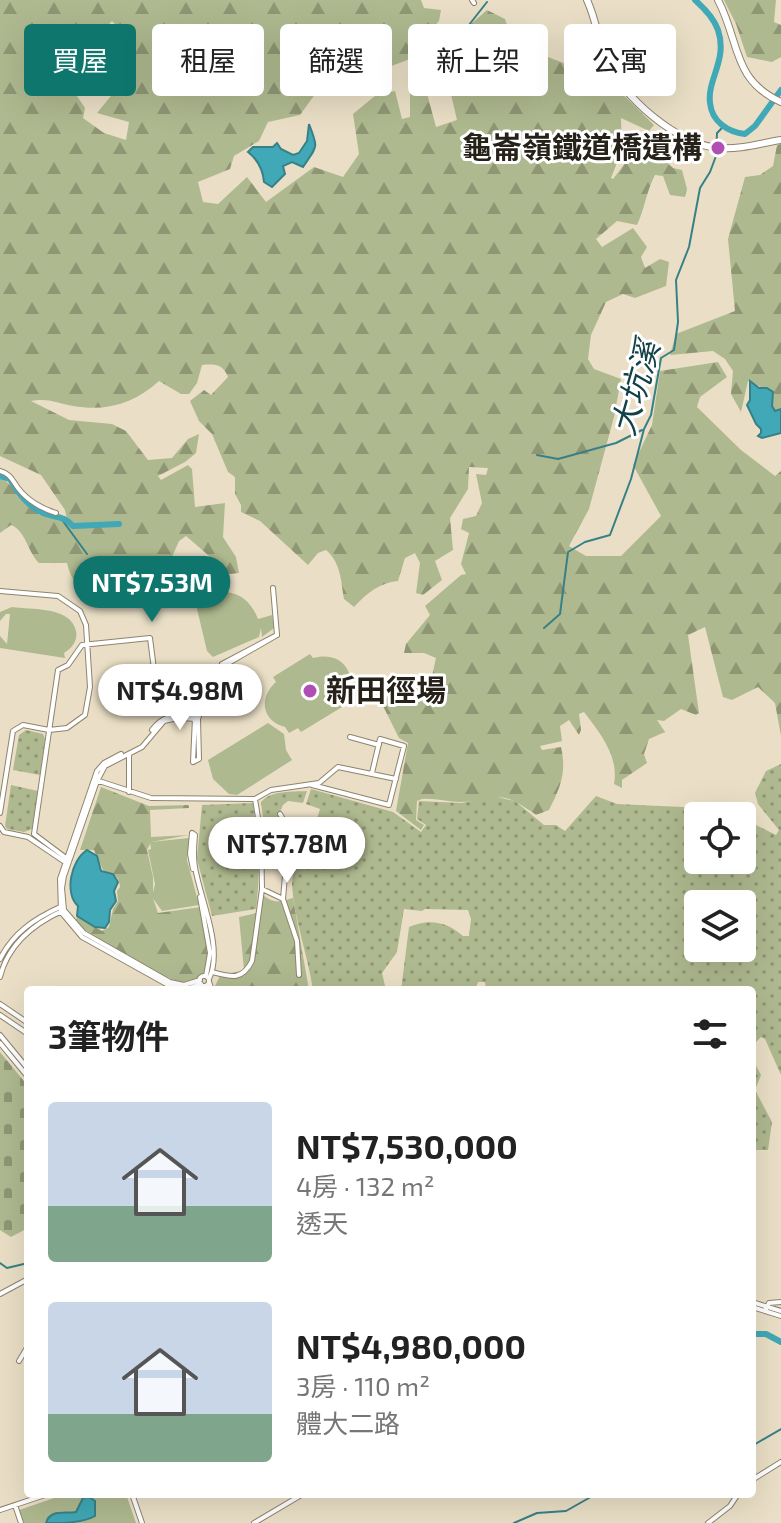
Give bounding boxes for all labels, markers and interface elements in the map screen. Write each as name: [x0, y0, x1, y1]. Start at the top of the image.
chip: 買屋: [24, 24, 136, 96]
chip: 租屋: [152, 24, 264, 96]
chip: 篩選: [280, 24, 392, 96]
chip: 新上架: [408, 24, 548, 96]
chip: 公寓: [564, 24, 676, 96]
place label: 龜崙嶺鐵道橋遺構: [462, 128, 702, 164]
marker: 龜崙嶺鐵道橋遺構: [709, 139, 727, 157]
water label: 大坑溪: [603, 332, 667, 439]
pin: NT$7.53M: [69, 556, 235, 624]
text: NT$7.53M: [91, 566, 213, 597]
pin: NT$4.98M: [97, 664, 263, 732]
place label: 新田徑場: [326, 671, 446, 707]
text: NT$4.98M: [116, 674, 244, 705]
marker: 新田徑場: [301, 682, 319, 700]
map controls: [684, 802, 756, 962]
button: locate: [684, 802, 756, 874]
pin: NT$7.78M: [204, 817, 370, 885]
text: NT$7.78M: [226, 827, 348, 858]
button: layers: [684, 890, 756, 962]
icon: filters: [688, 1012, 732, 1056]
text: 3筆物件: [48, 1015, 169, 1056]
text: NT$7,530,000: [296, 1125, 518, 1166]
icon: home: [112, 1134, 208, 1230]
text: 4房 · 132 m²: [296, 1170, 434, 1201]
text: 透天: [296, 1207, 348, 1238]
text: NT$4,980,000: [296, 1325, 526, 1366]
icon: home: [112, 1334, 208, 1430]
text: 3房 · 110 m²: [296, 1370, 430, 1401]
text: 體大二路: [296, 1407, 400, 1438]

